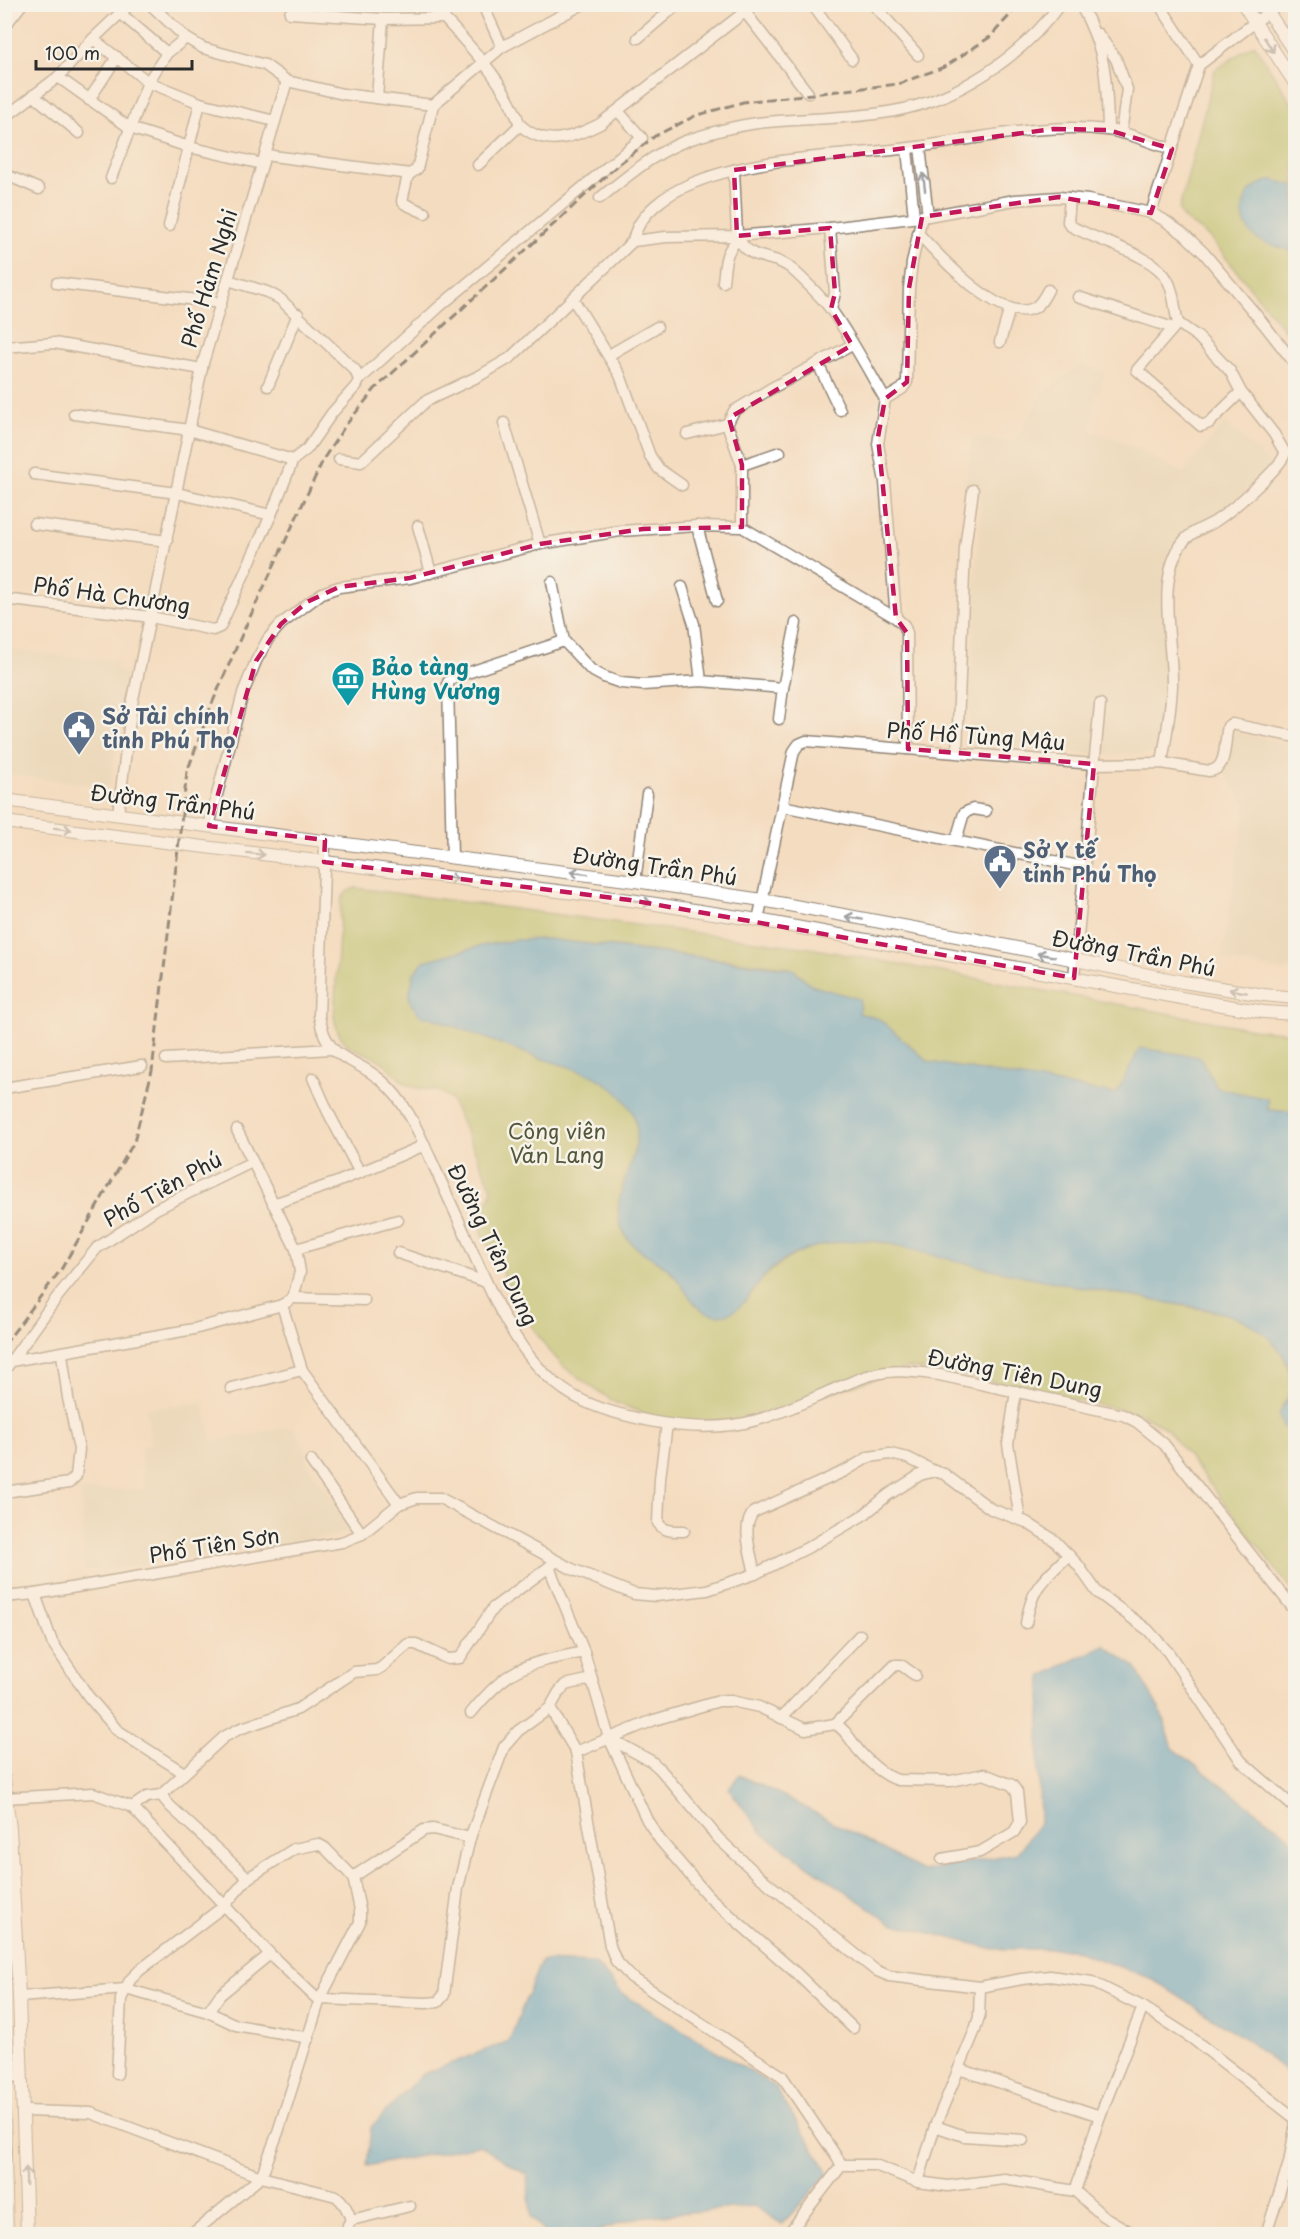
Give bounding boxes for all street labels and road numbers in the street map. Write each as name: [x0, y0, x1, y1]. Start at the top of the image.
street label: Phố Hàm Nghi: [172, 205, 244, 351]
street label: Phố Hà Chương: [32, 567, 192, 621]
street label: Phố Hồ Tùng Mậu: [886, 713, 1066, 757]
street label: Đường Trần Phú: [89, 775, 257, 827]
street label: Đường Trần Phú: [571, 838, 739, 892]
street label: Đường Trần Phú: [1050, 920, 1218, 984]
street label: Phố Tiên Phú: [97, 1142, 227, 1234]
street label: Đường Tiên Dung: [441, 1157, 547, 1331]
street label: Đường Tiên Dung: [925, 1339, 1105, 1405]
street label: Phố Tiên Sơn: [147, 1518, 281, 1570]

